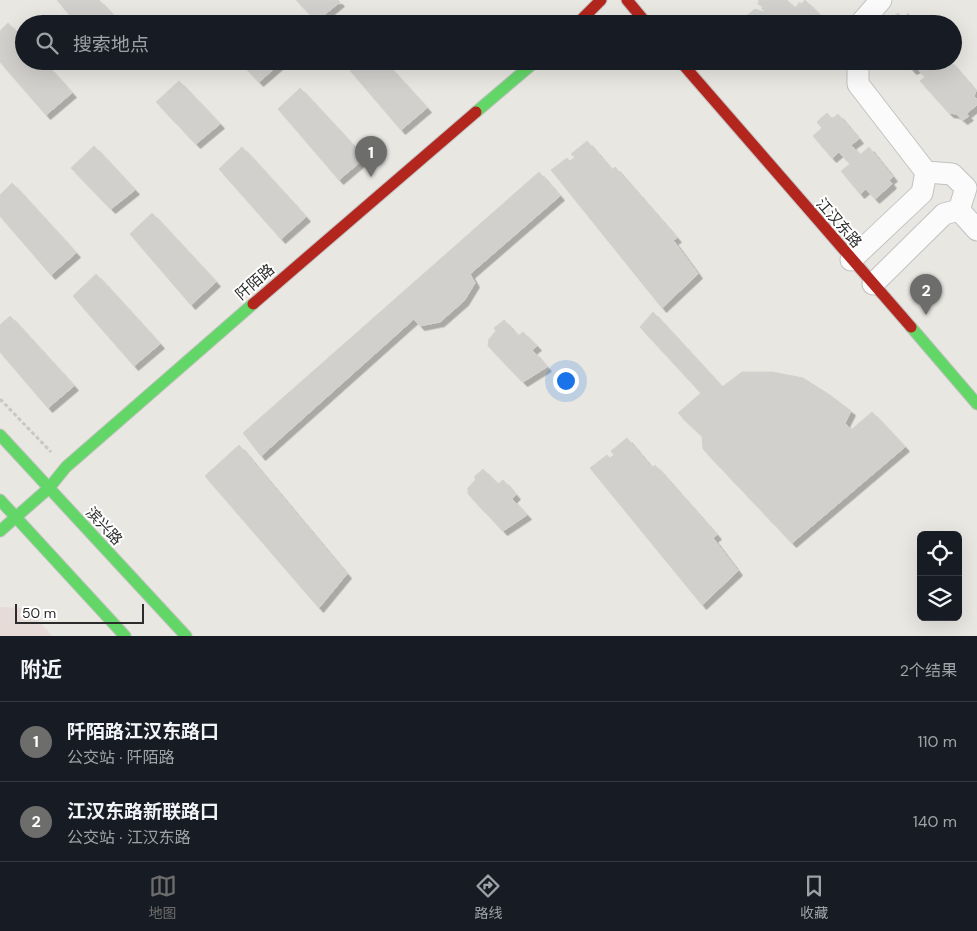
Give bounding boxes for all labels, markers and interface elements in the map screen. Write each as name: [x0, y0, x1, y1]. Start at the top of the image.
search box: [15, 15, 962, 70]
icon: search: [33, 29, 61, 57]
text: 搜索地点: [73, 32, 149, 57]
pin: 1: [355, 136, 387, 177]
street label: 江汉东路: [812, 194, 866, 252]
street label: 阡陌路: [231, 260, 279, 304]
pin: 2: [910, 274, 942, 315]
your location: [553, 368, 579, 394]
street label: 滨兴路: [81, 503, 127, 549]
map controls: [917, 531, 962, 621]
button: locate: [917, 531, 962, 576]
button: layers: [917, 576, 962, 621]
scale bar: [15, 601, 144, 624]
text: 50 m: [22, 604, 56, 622]
text: 附近: [20, 656, 62, 684]
text: 2个结果: [900, 660, 957, 681]
text: 阡陌路江汉东路口: [67, 719, 219, 744]
text: 1: [33, 731, 39, 752]
text: 110 m: [918, 731, 957, 752]
text: 公交站 · 阡陌路: [67, 747, 175, 768]
text: 江汉东路新联路口: [67, 799, 219, 824]
text: 2: [31, 811, 41, 832]
text: 140 m: [913, 811, 957, 832]
text: 公交站 · 江汉东路: [67, 827, 191, 848]
tab: 地图: [149, 872, 177, 922]
tab: 路线: [474, 872, 502, 922]
tab: 收藏: [800, 872, 828, 922]

